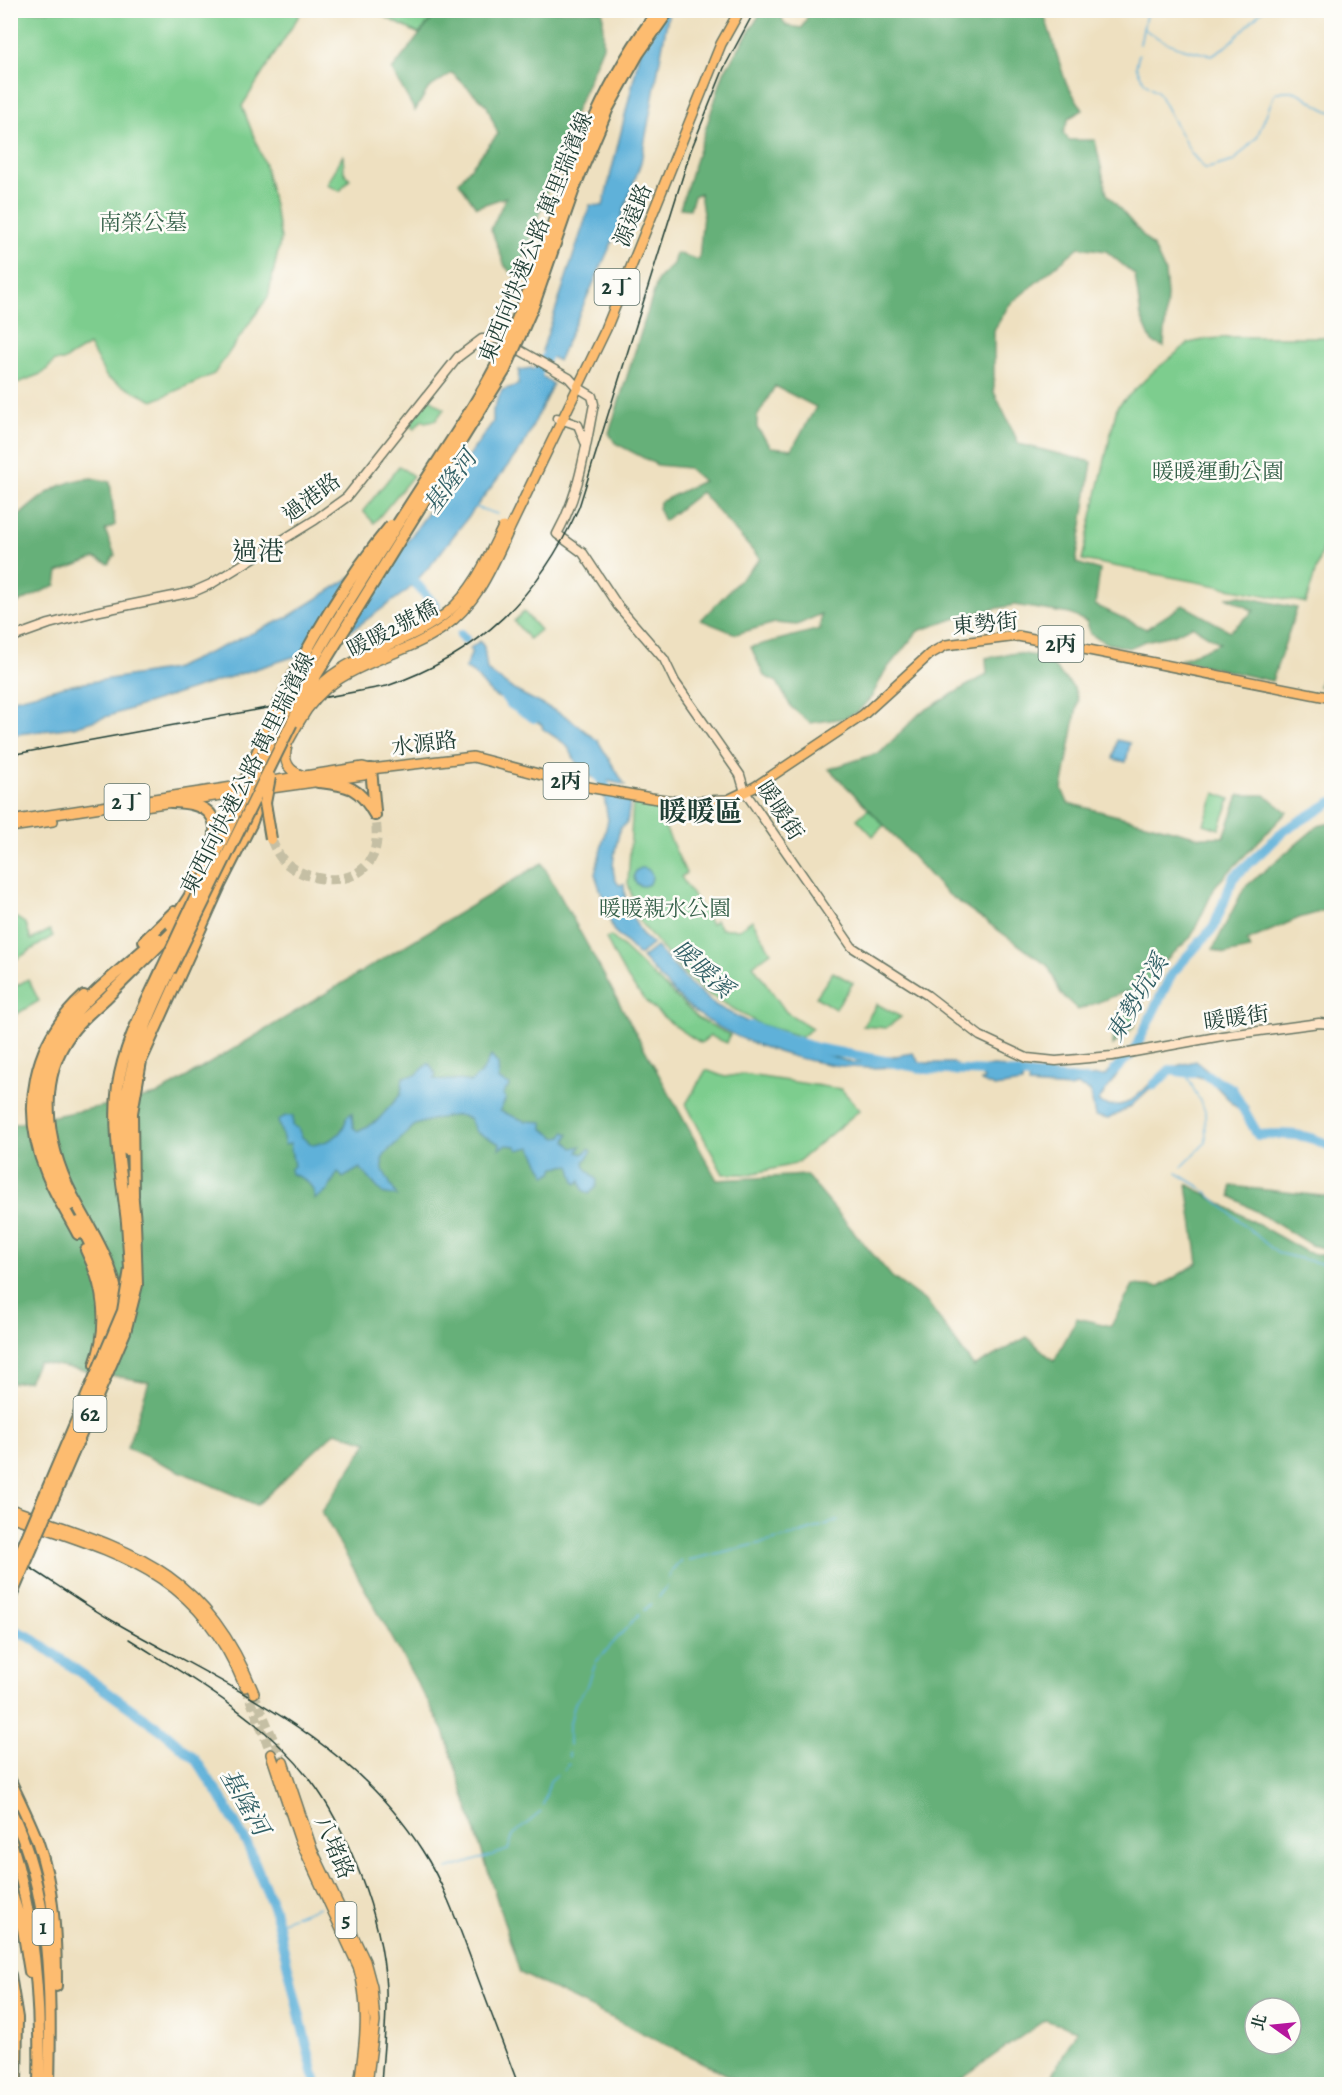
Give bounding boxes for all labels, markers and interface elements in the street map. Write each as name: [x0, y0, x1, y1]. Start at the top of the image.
street label: 東西向快速公路 萬里瑞濱線: [472, 107, 600, 367]
street label: 源遠路: [607, 179, 659, 252]
park label: 南榮公墓: [99, 208, 187, 238]
road number: 2丁: [594, 269, 640, 305]
water label: 基隆河: [416, 440, 486, 521]
park label: 暖暖運動公園: [1152, 457, 1284, 487]
street label: 過港路: [276, 466, 347, 530]
district label: 過港: [232, 534, 284, 569]
street label: 暖暖2號橋: [342, 593, 443, 665]
street label: 東勢街: [951, 606, 1019, 642]
road number: 2丙: [1038, 626, 1084, 662]
street label: 東西向快速公路 萬里瑞濱線: [174, 647, 322, 900]
street label: 水源路: [390, 725, 459, 763]
road number: 2丙: [544, 763, 588, 799]
street label: 暖暖街: [750, 775, 811, 846]
road number: 2丁: [104, 784, 150, 820]
district label: 暖暖區: [659, 793, 743, 831]
park label: 暖暖親水公園: [599, 894, 731, 924]
water label: 暖暖溪: [666, 933, 743, 1007]
water label: 東勢坑溪: [1099, 946, 1177, 1047]
street label: 暖暖街: [1201, 999, 1271, 1037]
road number: 62: [74, 1396, 106, 1432]
water label: 基隆河: [213, 1763, 279, 1845]
street label: 八堵路: [307, 1811, 361, 1884]
road number: 5: [336, 1902, 356, 1938]
road number: 1: [32, 1909, 54, 1945]
north arrow: [1243, 1996, 1303, 2056]
text: 北: [1247, 2012, 1272, 2033]

